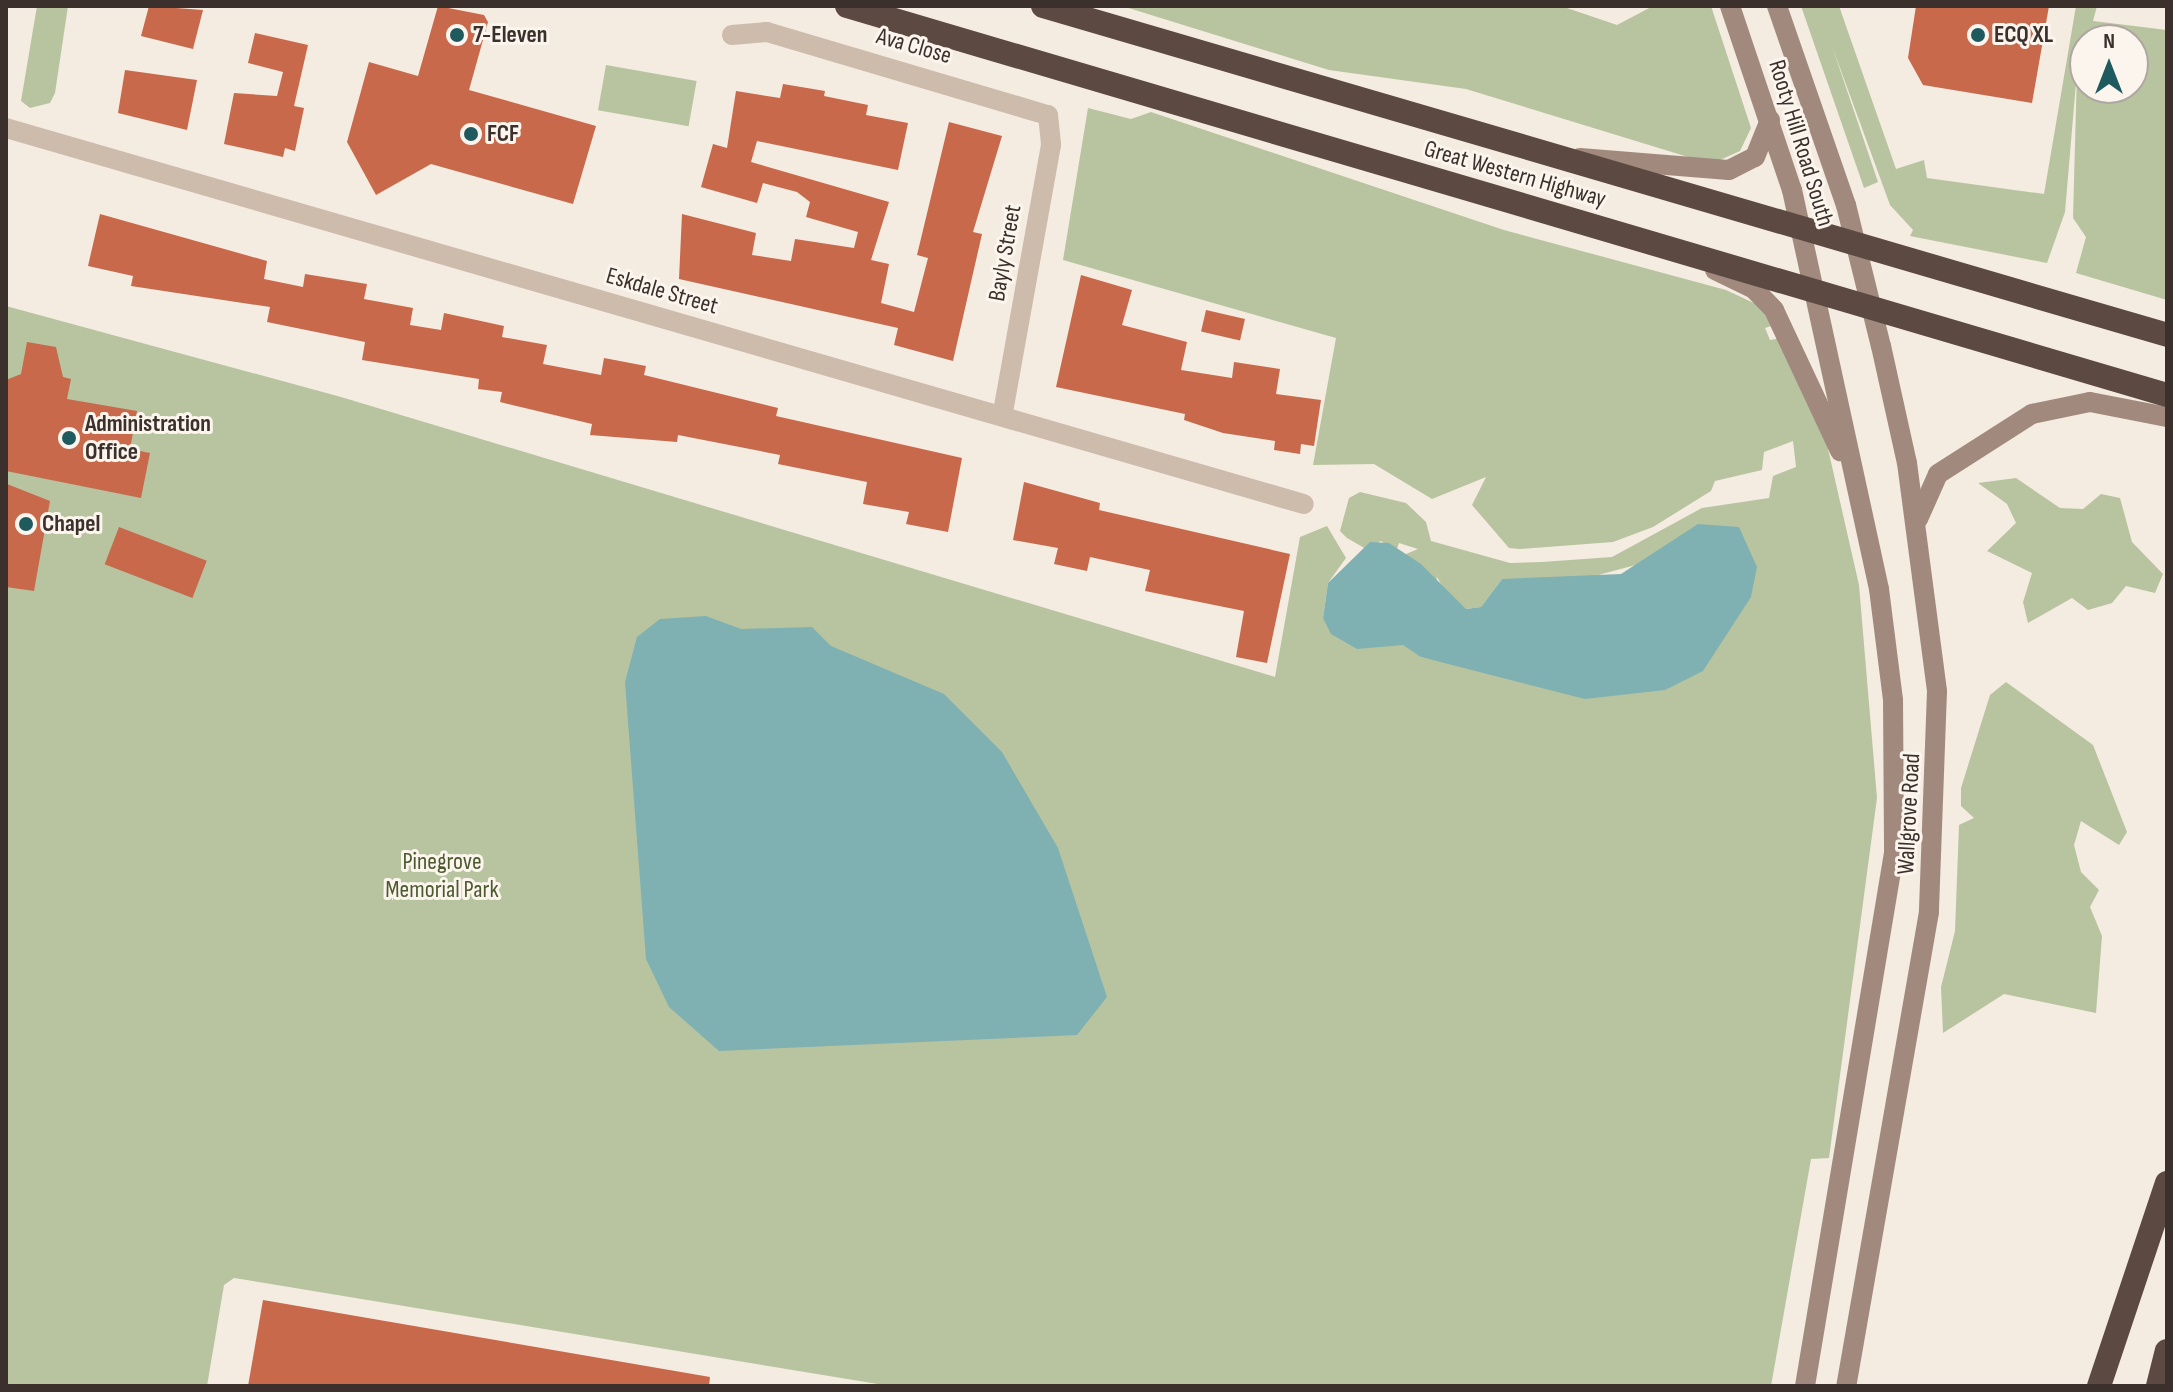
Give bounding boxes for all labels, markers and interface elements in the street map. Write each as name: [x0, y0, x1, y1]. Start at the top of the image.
place label: 7-Eleven: [473, 21, 547, 49]
place label: ECQ XL: [1994, 21, 2053, 49]
street label: Ava Close: [873, 22, 955, 70]
north arrow: [2069, 24, 2149, 104]
marker: 7-Eleven: [448, 26, 466, 44]
marker: ECQ XL: [1969, 26, 1987, 44]
text: N: [2103, 28, 2115, 55]
street label: Rooty Hill Road South: [1762, 56, 1840, 230]
place label: FCF: [487, 120, 519, 148]
marker: FCF: [462, 125, 480, 143]
street label: Great Western Highway: [1421, 134, 1609, 214]
street label: Bayly Street: [982, 203, 1028, 303]
street label: Eskdale Street: [603, 261, 721, 321]
place label: Administration Office: [85, 410, 211, 466]
marker: Administration Office: [60, 429, 78, 447]
place label: Chapel: [42, 510, 100, 538]
marker: Chapel: [17, 515, 35, 533]
street label: Wallgrove Road: [1891, 753, 1927, 875]
park label: Pinegrove Memorial Park: [385, 848, 499, 904]

